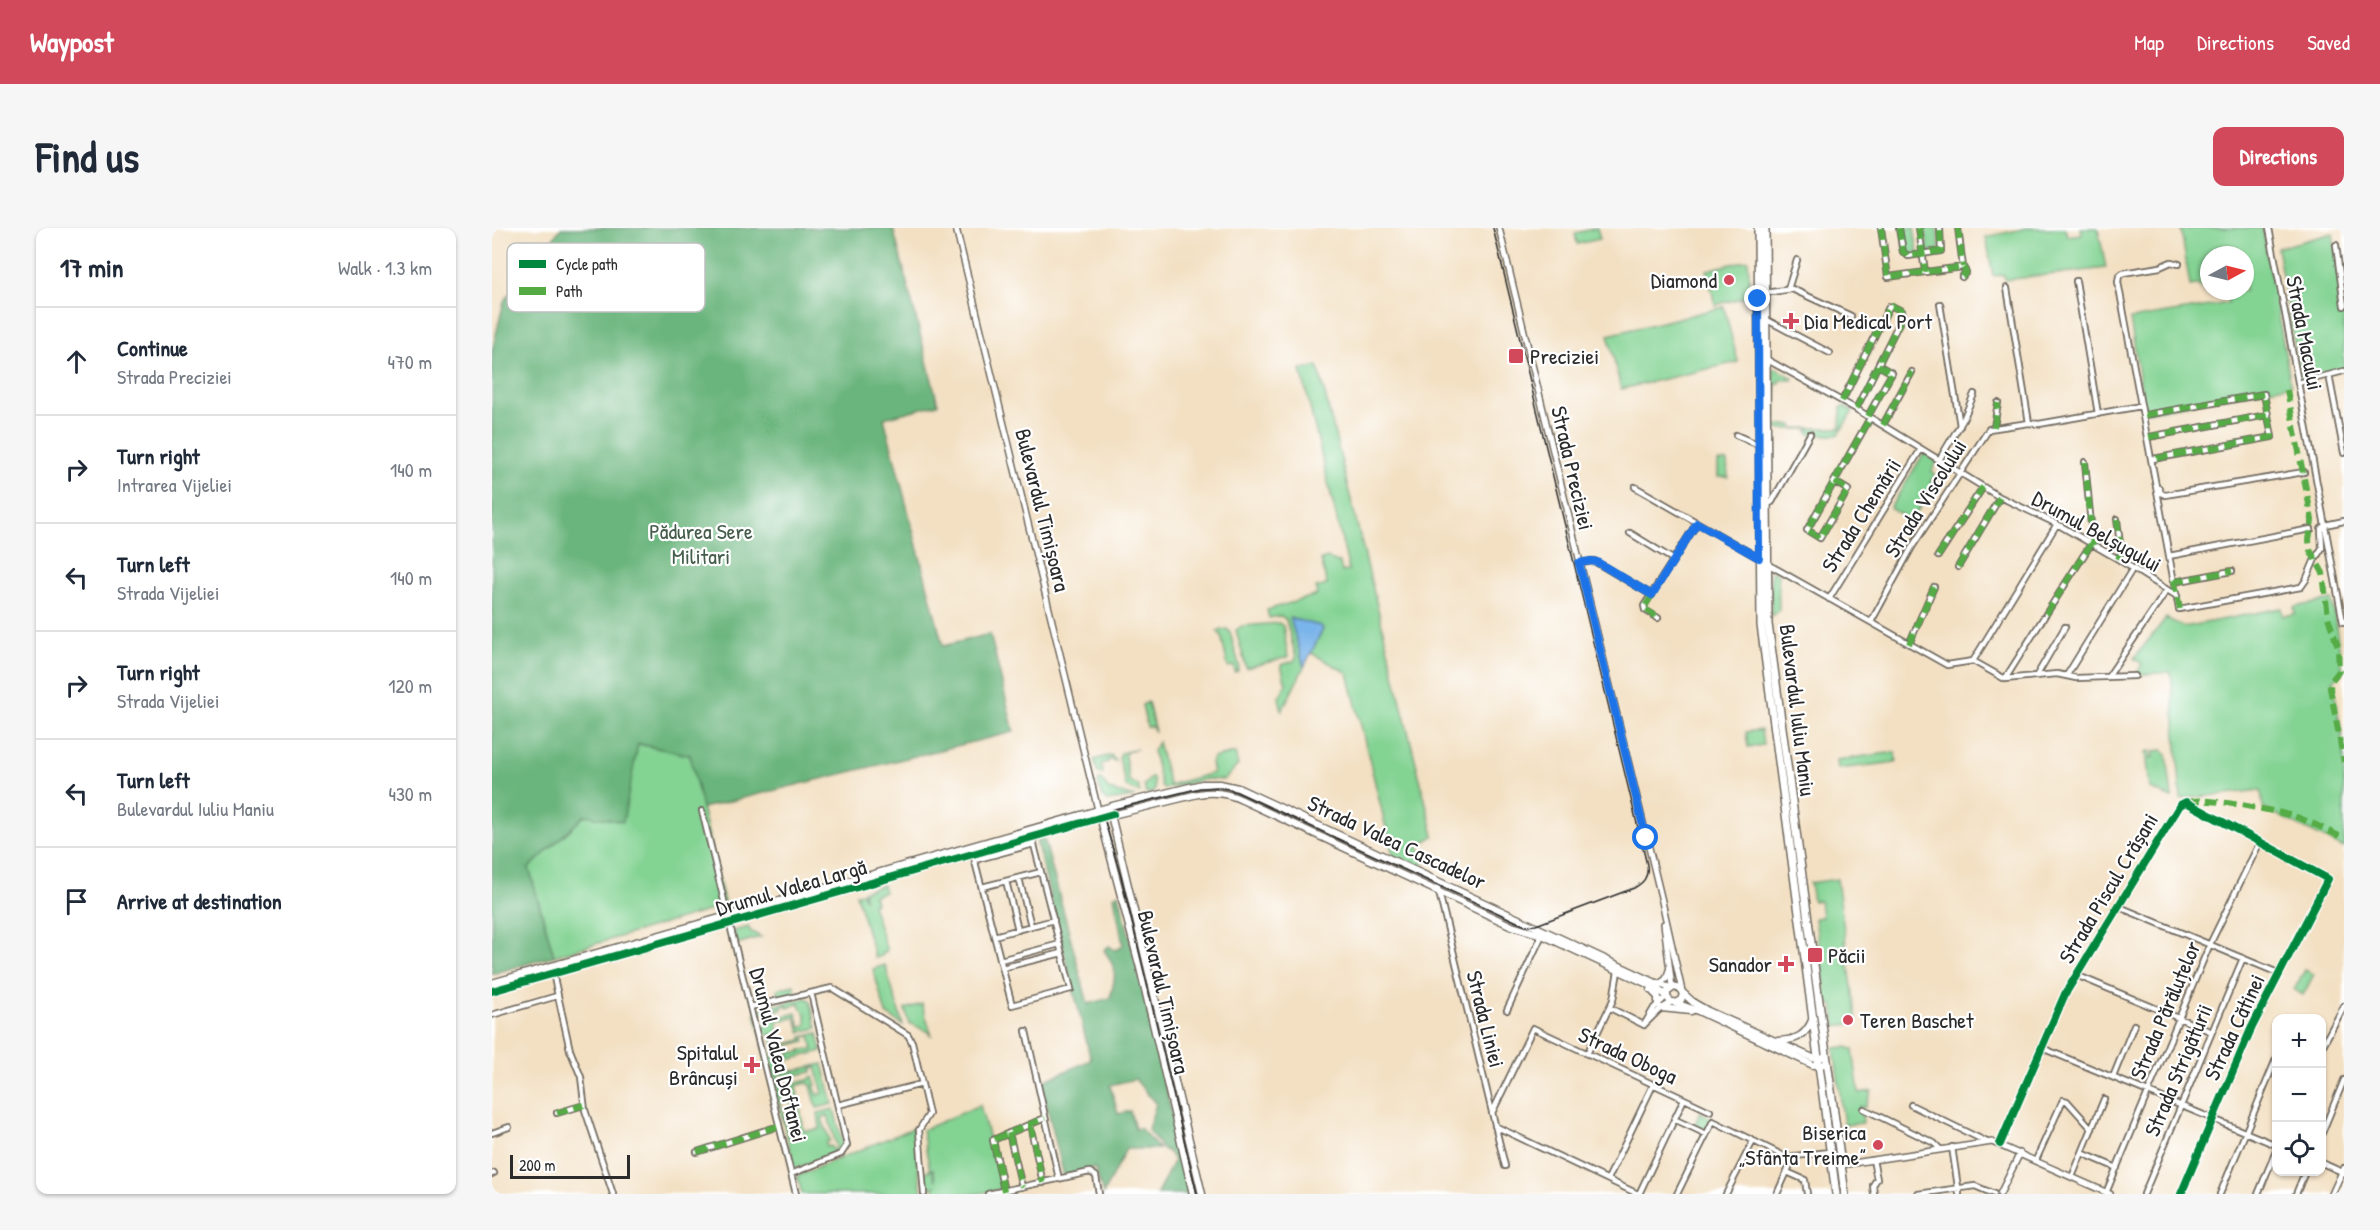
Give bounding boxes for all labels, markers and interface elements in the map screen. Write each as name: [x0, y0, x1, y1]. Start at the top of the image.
text: Waypost: [30, 23, 114, 61]
text: Map: [2134, 28, 2164, 57]
text: Directions: [2197, 28, 2274, 57]
text: Saved: [2307, 28, 2350, 57]
button: Directions: [2213, 127, 2344, 186]
text: Find us: [36, 128, 139, 185]
legend: [507, 243, 705, 312]
north arrow: [2200, 246, 2254, 300]
text: 17 min: [60, 250, 124, 285]
text: Cycle path: [556, 253, 618, 275]
text: Walk · 1.3 km: [338, 254, 432, 281]
place label: Diamond: [1651, 265, 1717, 295]
marker: Diamond: [1722, 273, 1736, 287]
street label: Strada Macului: [2279, 273, 2331, 393]
text: Path: [556, 280, 582, 302]
route end: [1744, 285, 1770, 311]
place label: Dia Medical Port: [1804, 306, 1932, 336]
marker: Dia Medical Port: [1782, 312, 1800, 330]
text: Continue: [117, 333, 188, 363]
place label: Preciziei: [1530, 341, 1599, 371]
icon: ahead: [60, 345, 93, 378]
marker: Preciziei: [1507, 347, 1525, 365]
text: 470 m: [387, 348, 432, 375]
text: Strada Preciziei: [117, 363, 232, 390]
street label: Strada Preciziei: [1544, 403, 1602, 533]
street label: Bulevardul Timișoara: [1008, 425, 1078, 595]
street label: Strada Viscolului: [1877, 433, 1973, 563]
text: Turn right: [117, 441, 200, 471]
street label: Strada Chemării: [1814, 452, 1908, 578]
icon: right: [60, 453, 93, 486]
text: 140 m: [390, 456, 432, 483]
text: Intrarea Vijeliei: [117, 471, 232, 498]
street label: Drumul Belșugului: [2027, 483, 2167, 579]
park label: Pădurea Sere Militari: [649, 516, 753, 571]
text: Turn left: [117, 549, 190, 579]
icon: left: [60, 561, 93, 594]
text: 140 m: [390, 564, 432, 591]
text: Strada Vijeliei: [117, 579, 219, 606]
street label: Bulevardul Iuliu Maniu: [1773, 622, 1823, 798]
text: Turn right: [117, 657, 200, 687]
icon: right: [60, 669, 93, 702]
text: 120 m: [388, 672, 432, 699]
text: Strada Vijeliei: [117, 687, 219, 714]
text: Turn left: [117, 765, 190, 795]
icon: left: [60, 777, 93, 810]
text: 430 m: [388, 780, 432, 807]
street label: Strada Valea Cascadelor: [1303, 788, 1491, 897]
text: Bulevardul Iuliu Maniu: [117, 795, 274, 822]
street label: Strada Piscul Crășani: [2051, 807, 2165, 969]
route start: [1632, 824, 1658, 850]
street label: Drumul Valea Largă: [712, 851, 870, 923]
icon: arrive: [60, 885, 93, 918]
text: Arrive at destination: [117, 886, 282, 916]
street label: Bulevardul Timișoara: [1131, 907, 1197, 1077]
street label: Strada Părăluțelor: [2122, 936, 2208, 1084]
place label: Păcii: [1828, 940, 1866, 970]
marker: Păcii: [1806, 946, 1824, 964]
place label: Sanador: [1709, 949, 1773, 979]
marker: Sanador: [1777, 955, 1795, 973]
street label: Drumul Valea Doftanei: [743, 965, 815, 1145]
street label: Strada Liniei: [1460, 967, 1512, 1071]
street label: Strada Cătinei: [2196, 969, 2272, 1085]
street label: Strada Strigăturii: [2137, 999, 2219, 1141]
place label: Teren Baschet: [1860, 1005, 1974, 1035]
marker: Teren Baschet: [1841, 1013, 1855, 1027]
map controls: [2272, 1014, 2326, 1176]
button: +: [2272, 1014, 2326, 1068]
street label: Strada Oboga: [1574, 1019, 1683, 1091]
place label: Spitalul Brâncuși: [669, 1037, 738, 1092]
marker: Spitalul Brâncuși: [743, 1056, 761, 1074]
button: −: [2272, 1068, 2326, 1122]
place label: Biserica „Sfânta Treime”: [1739, 1117, 1866, 1172]
button: locate: [2272, 1122, 2326, 1176]
marker: Biserica „Sfânta Treime”: [1871, 1138, 1885, 1152]
scale bar: [510, 1152, 630, 1180]
text: 200 m: [519, 1154, 555, 1176]

